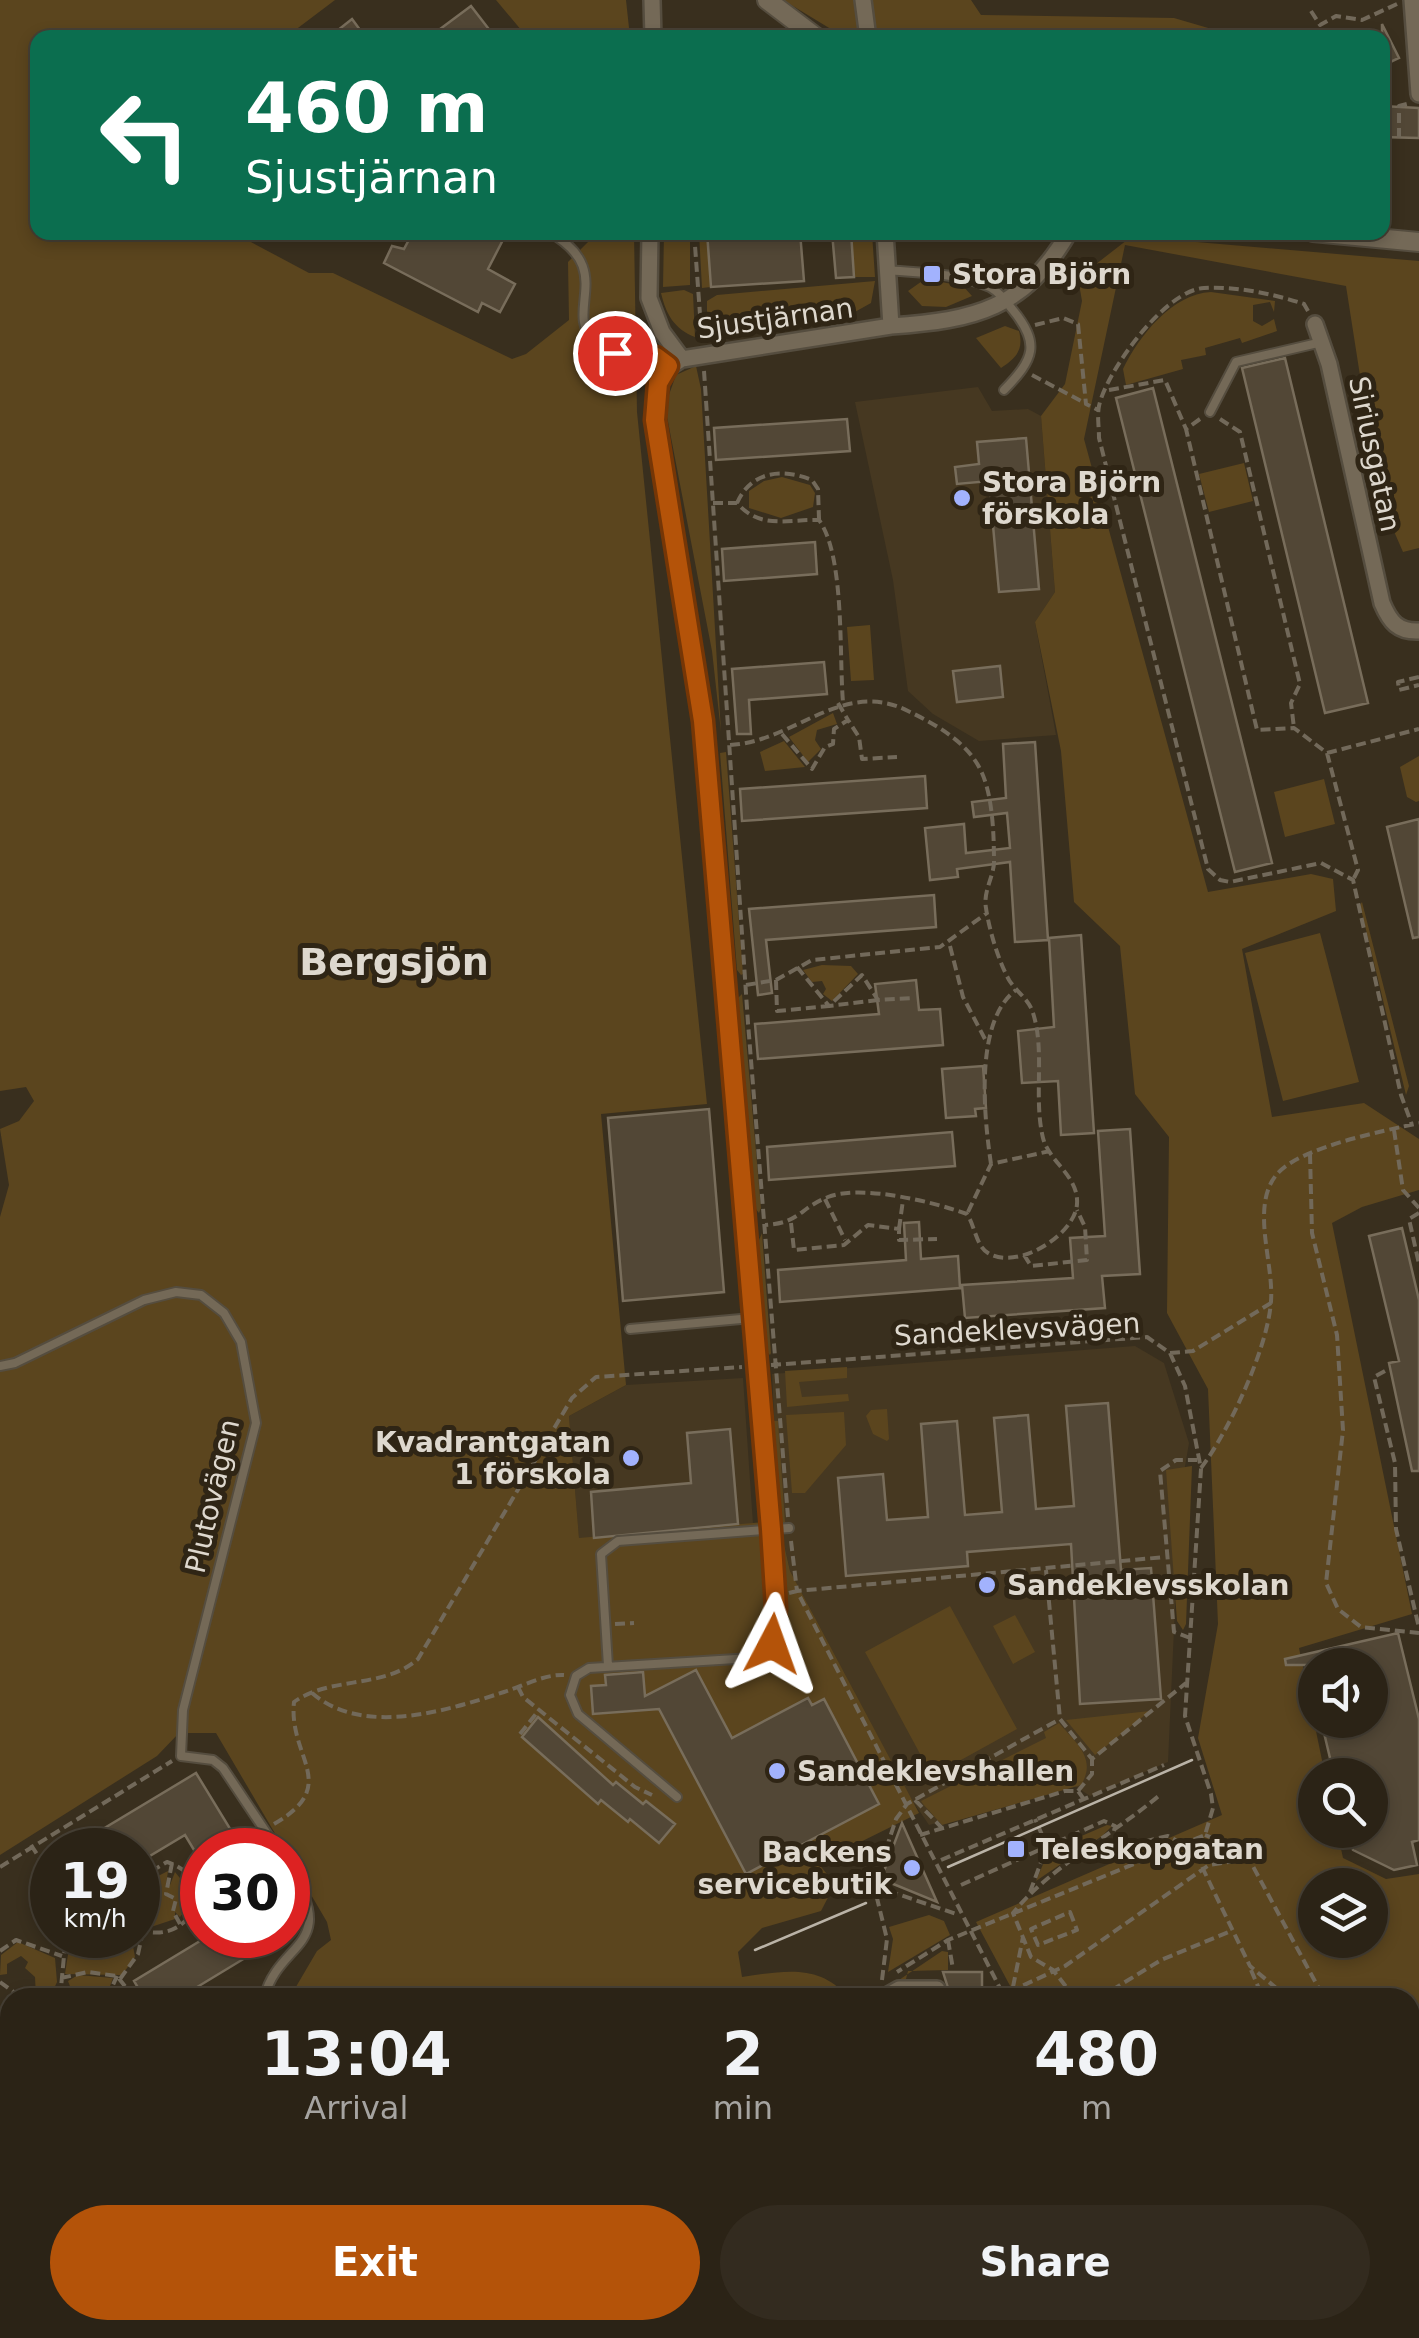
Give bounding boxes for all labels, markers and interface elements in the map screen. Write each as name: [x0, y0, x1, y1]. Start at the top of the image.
text: 460 m: [245, 67, 488, 149]
icon: left: [80, 70, 210, 200]
text: Sjustjärnan: [245, 151, 498, 204]
place label: Stora Björn: [952, 258, 1131, 291]
marker: Stora Björn: [921, 263, 943, 285]
street label: Sjustjärnan: [695, 291, 855, 346]
pin: [573, 311, 658, 396]
icon: arrive: [588, 326, 643, 381]
street label: Siriusgatan: [1342, 373, 1407, 535]
place label: Stora Björn förskola: [982, 466, 1161, 531]
marker: Stora Björn förskola: [951, 487, 973, 509]
district label: Bergsjön: [299, 940, 489, 984]
street label: Sandeklevsvägen: [893, 1307, 1141, 1352]
street label: Plutovägen: [179, 1416, 246, 1576]
place label: Kvadrantgatan 1 förskola: [375, 1426, 611, 1491]
marker: Kvadrantgatan 1 förskola: [620, 1447, 642, 1469]
place label: Sandeklevsskolan: [1007, 1569, 1289, 1602]
marker: Sandeklevsskolan: [976, 1574, 998, 1596]
position arrow: [720, 1592, 824, 1696]
map controls: [1298, 1648, 1388, 1958]
button: sound: [1298, 1648, 1388, 1738]
place label: Sandeklevshallen: [797, 1755, 1074, 1788]
button: search: [1298, 1758, 1388, 1848]
marker: Sandeklevshallen: [766, 1760, 788, 1782]
speed limit sign: 30: [180, 1828, 310, 1958]
place label: Teleskopgatan: [1036, 1833, 1264, 1866]
place label: Backens servicebutik: [698, 1836, 893, 1901]
marker: Teleskopgatan: [1005, 1838, 1027, 1860]
text: 19: [60, 1852, 130, 1910]
marker: Backens servicebutik: [901, 1857, 923, 1879]
button: layers: [1298, 1868, 1388, 1958]
text: km/h: [63, 1904, 127, 1933]
text: 13:04: [261, 2019, 452, 2089]
text: 2: [722, 2019, 764, 2089]
text: 480: [1034, 2019, 1159, 2089]
text: Arrival: [304, 2089, 408, 2127]
text: min: [713, 2089, 773, 2127]
text: m: [1081, 2089, 1112, 2127]
button: Exit: [50, 2205, 700, 2320]
button: Share: [720, 2205, 1370, 2320]

